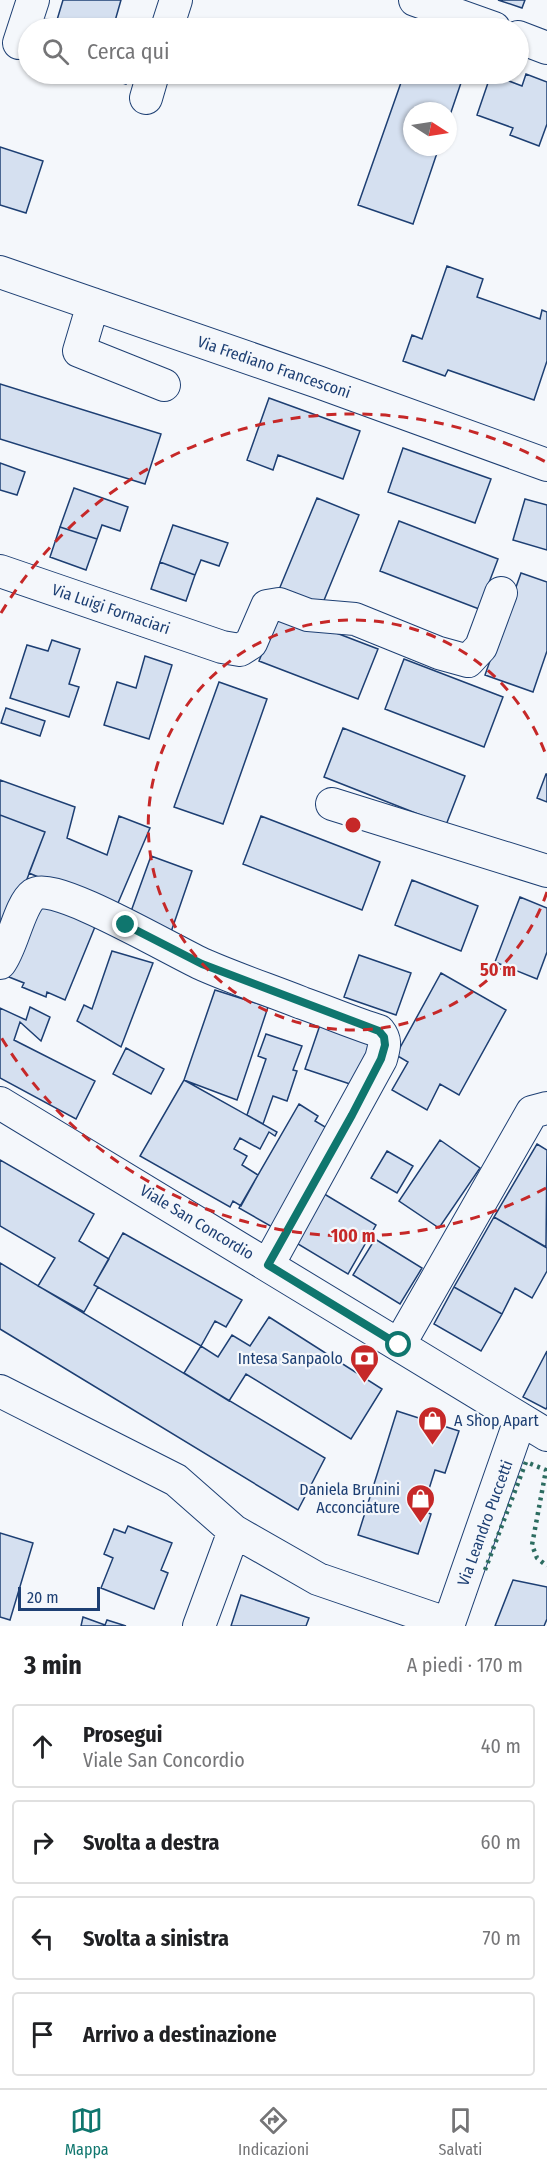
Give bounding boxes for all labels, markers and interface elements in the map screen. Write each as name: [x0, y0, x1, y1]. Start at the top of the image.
search box: [18, 18, 529, 84]
icon: search: [39, 35, 72, 68]
text: Cerca qui: [87, 38, 170, 65]
north arrow: [403, 102, 457, 156]
street label: Via Frediano Francesconi: [195, 332, 353, 402]
street label: Via Luigi Fornaciari: [50, 580, 172, 638]
centre of rings: [343, 815, 363, 835]
route end: [112, 911, 138, 937]
text: 50 m: [480, 959, 516, 981]
street label: Viale San Concordio: [137, 1181, 257, 1263]
text: 100 m: [331, 1225, 375, 1247]
route start: [385, 1331, 411, 1357]
bank icon: Intesa Sanpaolo: [348, 1342, 380, 1384]
place label: Intesa Sanpaolo: [238, 1349, 343, 1368]
shop icon: A Shop Apart: [417, 1404, 449, 1446]
place label: A Shop Apart: [454, 1411, 539, 1430]
street label: Via Leandro Puccetti: [453, 1458, 517, 1588]
place label: Daniela Brunini Acconciature: [299, 1480, 400, 1517]
shop icon: Daniela Brunini Acconciature: [405, 1482, 437, 1524]
scale bar: [18, 1584, 100, 1612]
text: 20 m: [27, 1588, 58, 1607]
text: 3 min: [24, 1650, 82, 1681]
text: A piedi · 170 m: [407, 1653, 523, 1677]
text: Prosegui: [83, 1721, 162, 1748]
icon: ahead: [26, 1730, 59, 1763]
text: 40 m: [481, 1734, 521, 1758]
text: Viale San Concordio: [83, 1748, 245, 1772]
icon: right: [26, 1826, 59, 1859]
text: Svolta a destra: [83, 1829, 220, 1856]
text: 60 m: [481, 1830, 521, 1854]
icon: left: [26, 1922, 59, 1955]
text: Svolta a sinistra: [83, 1925, 229, 1952]
text: 70 m: [483, 1926, 521, 1950]
icon: arrive: [26, 2018, 59, 2051]
text: Arrivo a destinazione: [83, 2021, 277, 2048]
tab: Mappa: [65, 2104, 109, 2159]
tab: Indicazioni: [238, 2104, 309, 2159]
tab: Salvati: [439, 2104, 482, 2159]

